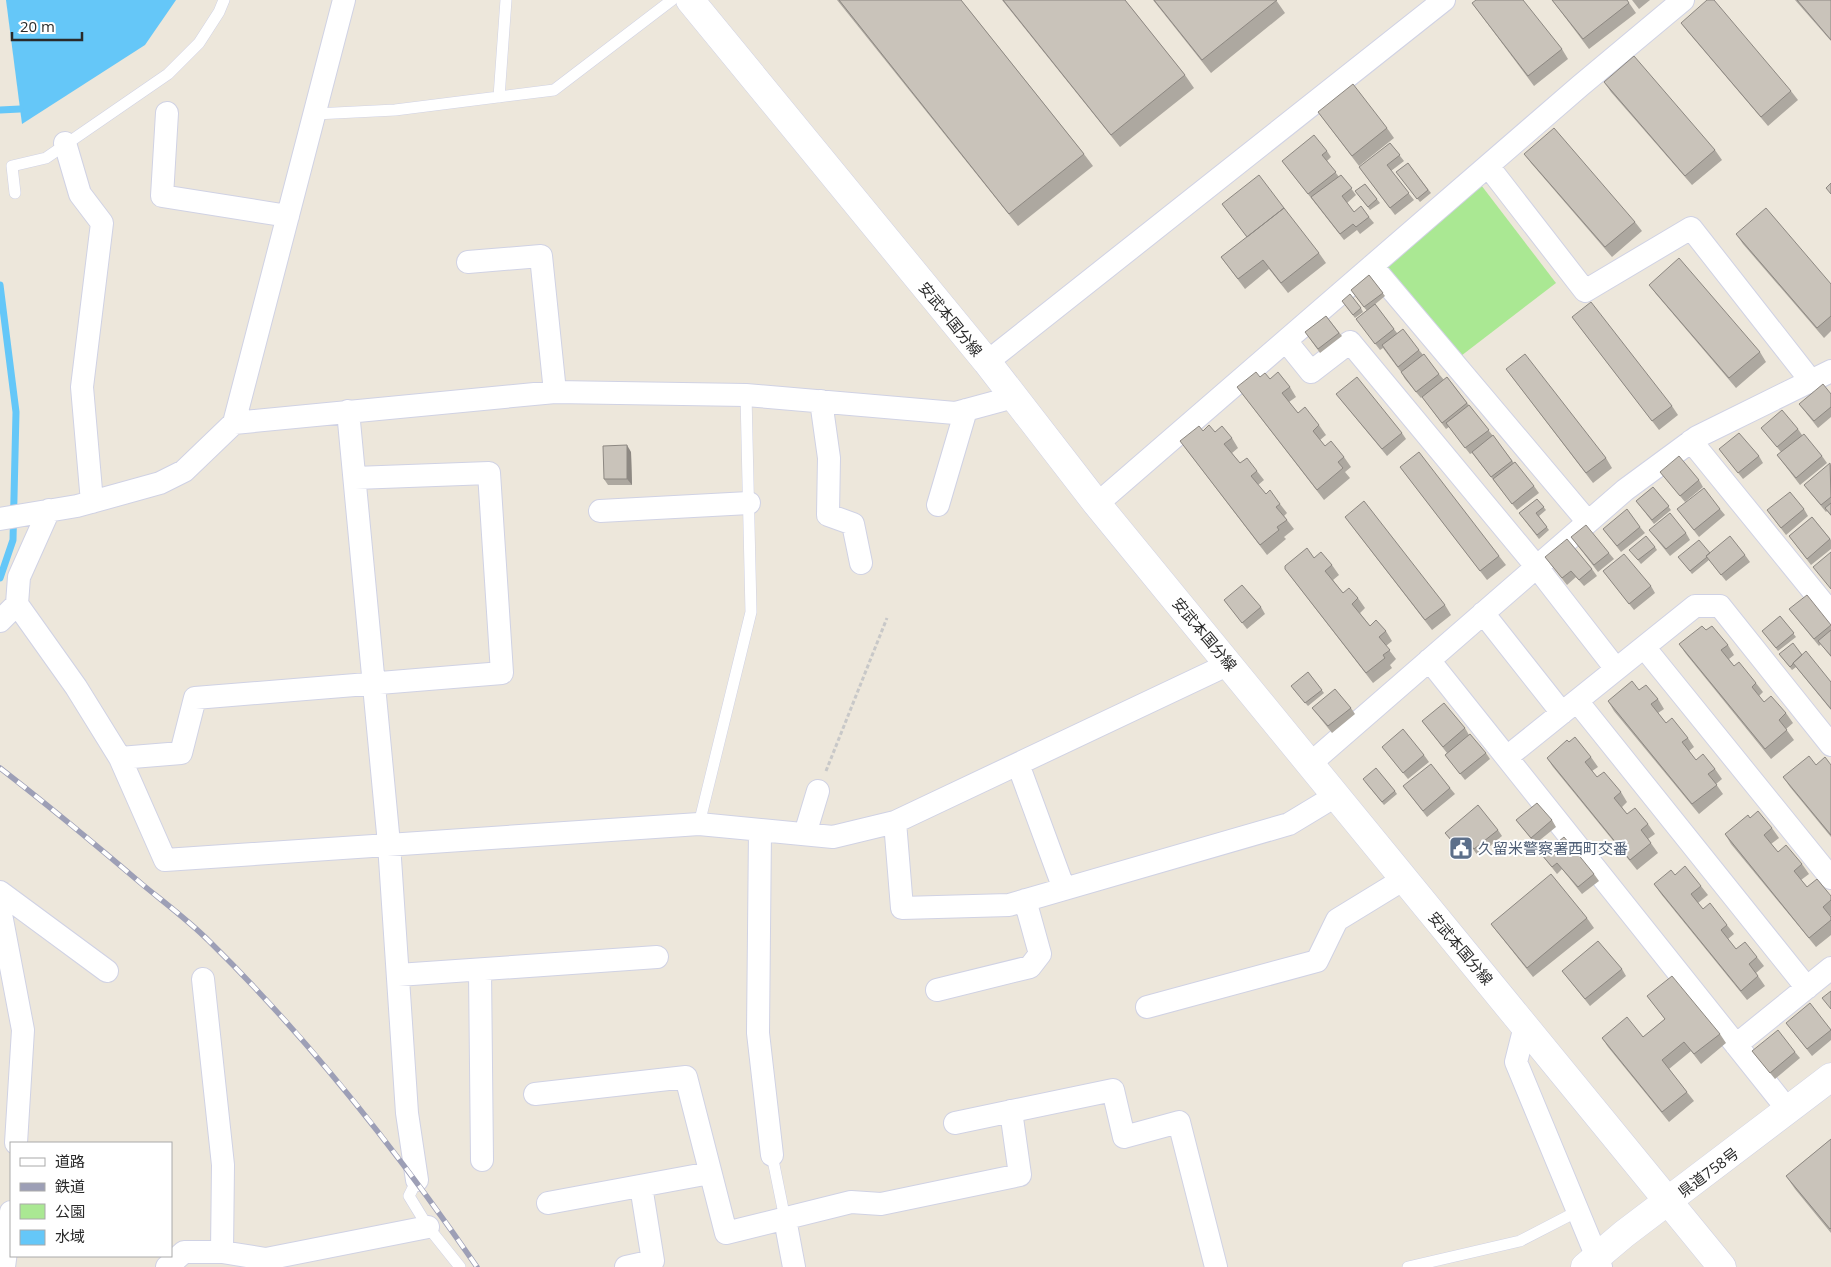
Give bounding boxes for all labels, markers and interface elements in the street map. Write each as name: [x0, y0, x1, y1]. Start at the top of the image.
scale bar: [12, 10, 82, 42]
text: 20 m: [20, 16, 55, 36]
street label: 安武本国分線: [915, 278, 987, 360]
street label: 安武本国分線: [1168, 593, 1242, 675]
public building icon: 久留米警察署西町交番: [1448, 835, 1474, 861]
place label: 久留米警察署西町交番: [1478, 838, 1628, 858]
street label: 安武本国分線: [1424, 907, 1498, 989]
legend: [10, 1142, 172, 1257]
street label: 県道758号: [1674, 1143, 1742, 1201]
text: 道路: [55, 1151, 85, 1171]
text: 鉄道: [55, 1176, 85, 1196]
text: 公園: [55, 1201, 85, 1221]
text: 水域: [55, 1226, 85, 1246]

